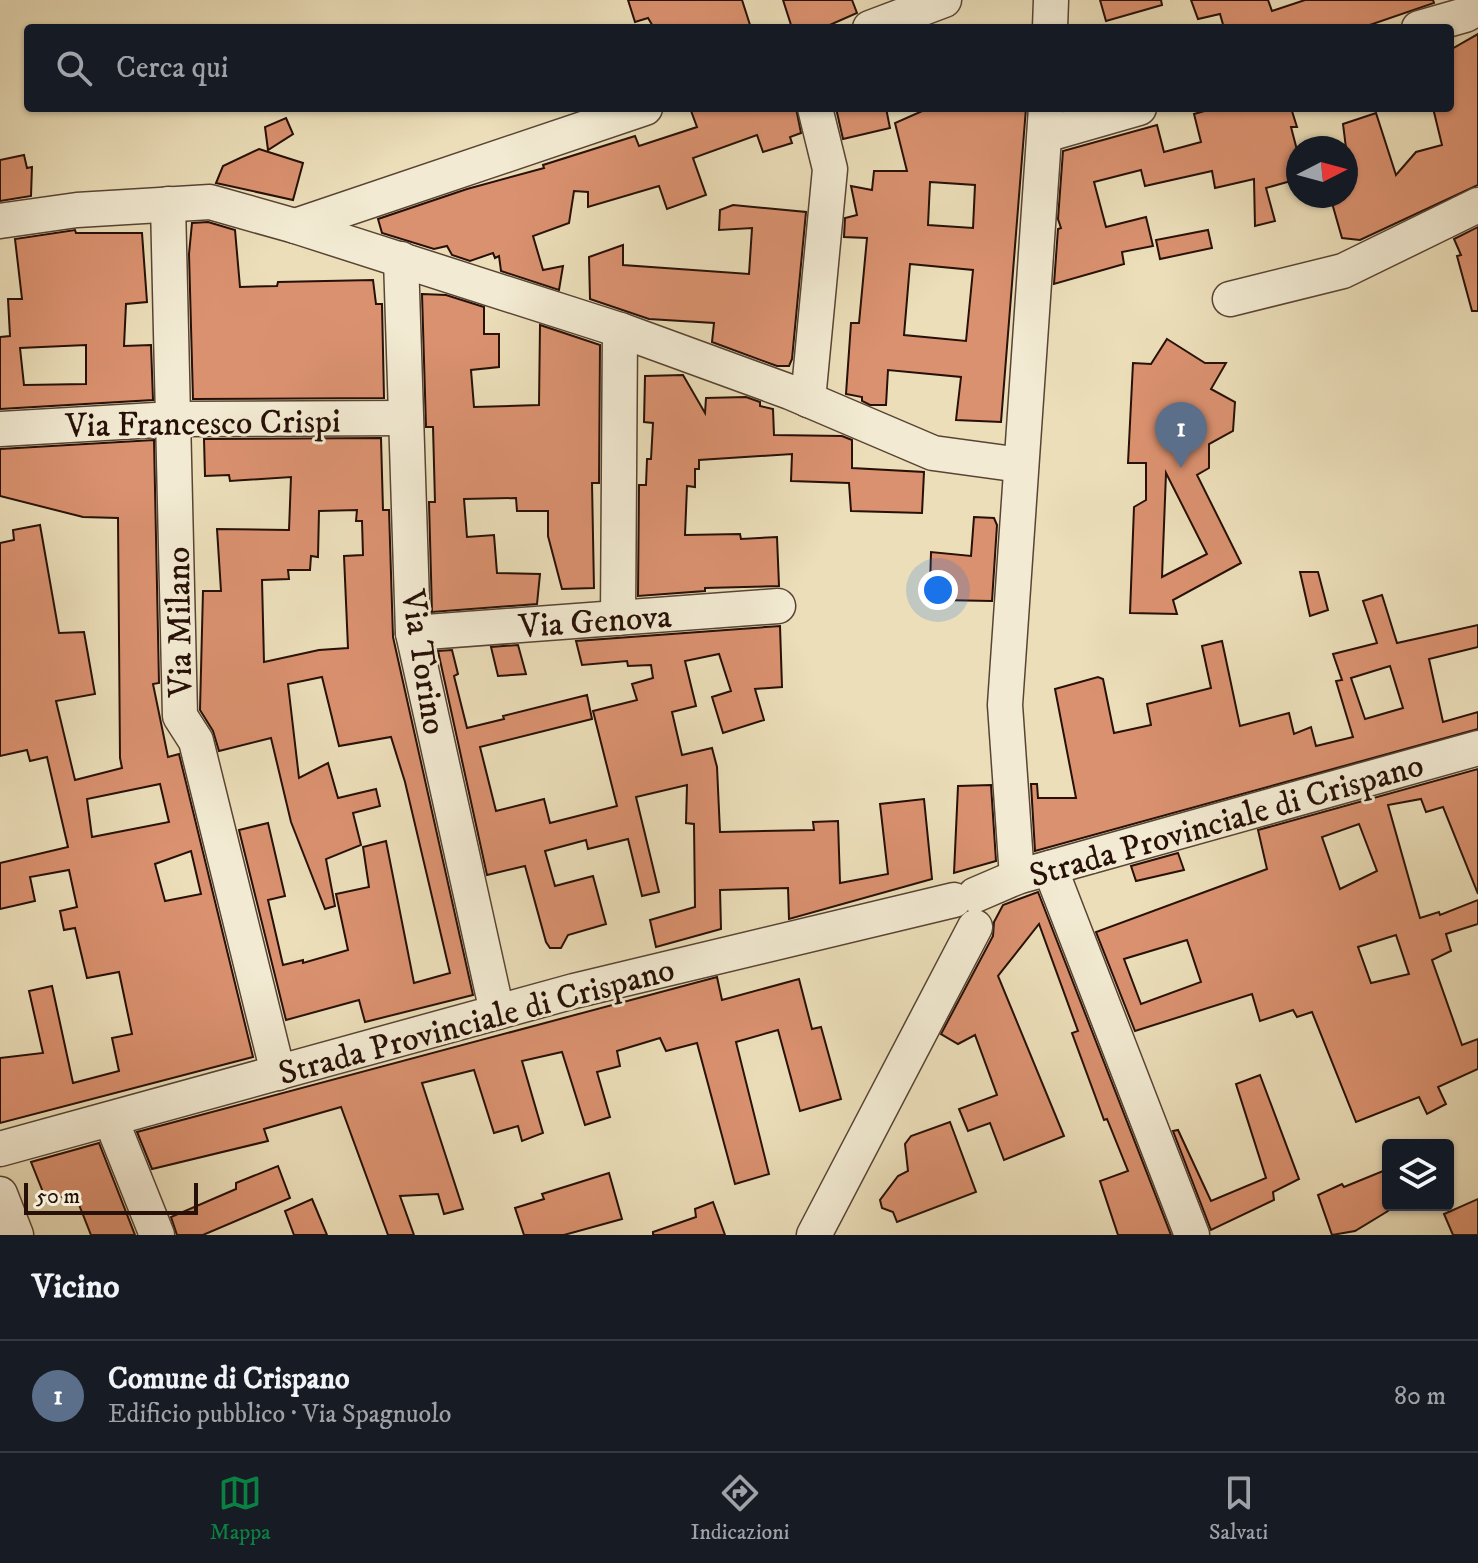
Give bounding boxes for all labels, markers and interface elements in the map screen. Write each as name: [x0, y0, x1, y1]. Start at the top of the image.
search box: [24, 24, 1454, 112]
icon: search: [52, 46, 96, 90]
text: Cerca qui: [116, 50, 229, 87]
north arrow: [1286, 136, 1358, 208]
street label: Via Francesco Crispi: [64, 401, 341, 447]
pin: 1: [1155, 402, 1207, 468]
street label: Via Milano: [158, 546, 202, 699]
your location: [918, 570, 958, 610]
street label: Via Torino: [391, 586, 455, 738]
street label: Via Genova: [516, 596, 674, 648]
street label: Strada Provinciale di Crispano: [1025, 744, 1428, 897]
street label: Strada Provinciale di Crispano: [274, 949, 679, 1095]
map controls: [1382, 1139, 1454, 1211]
button: layers: [1382, 1139, 1454, 1211]
scale bar: [24, 1179, 198, 1215]
text: 50 m: [36, 1183, 80, 1210]
text: Vicino: [32, 1266, 120, 1308]
text: Comune di Crispano: [108, 1361, 350, 1398]
text: 1: [53, 1380, 63, 1413]
text: 80 m: [1394, 1380, 1446, 1413]
text: Edificio pubblico · Via Spagnuolo: [108, 1398, 451, 1431]
tab: Mappa: [210, 1471, 271, 1546]
tab: Indicazioni: [690, 1471, 789, 1546]
tab: Salvati: [1209, 1471, 1268, 1546]

